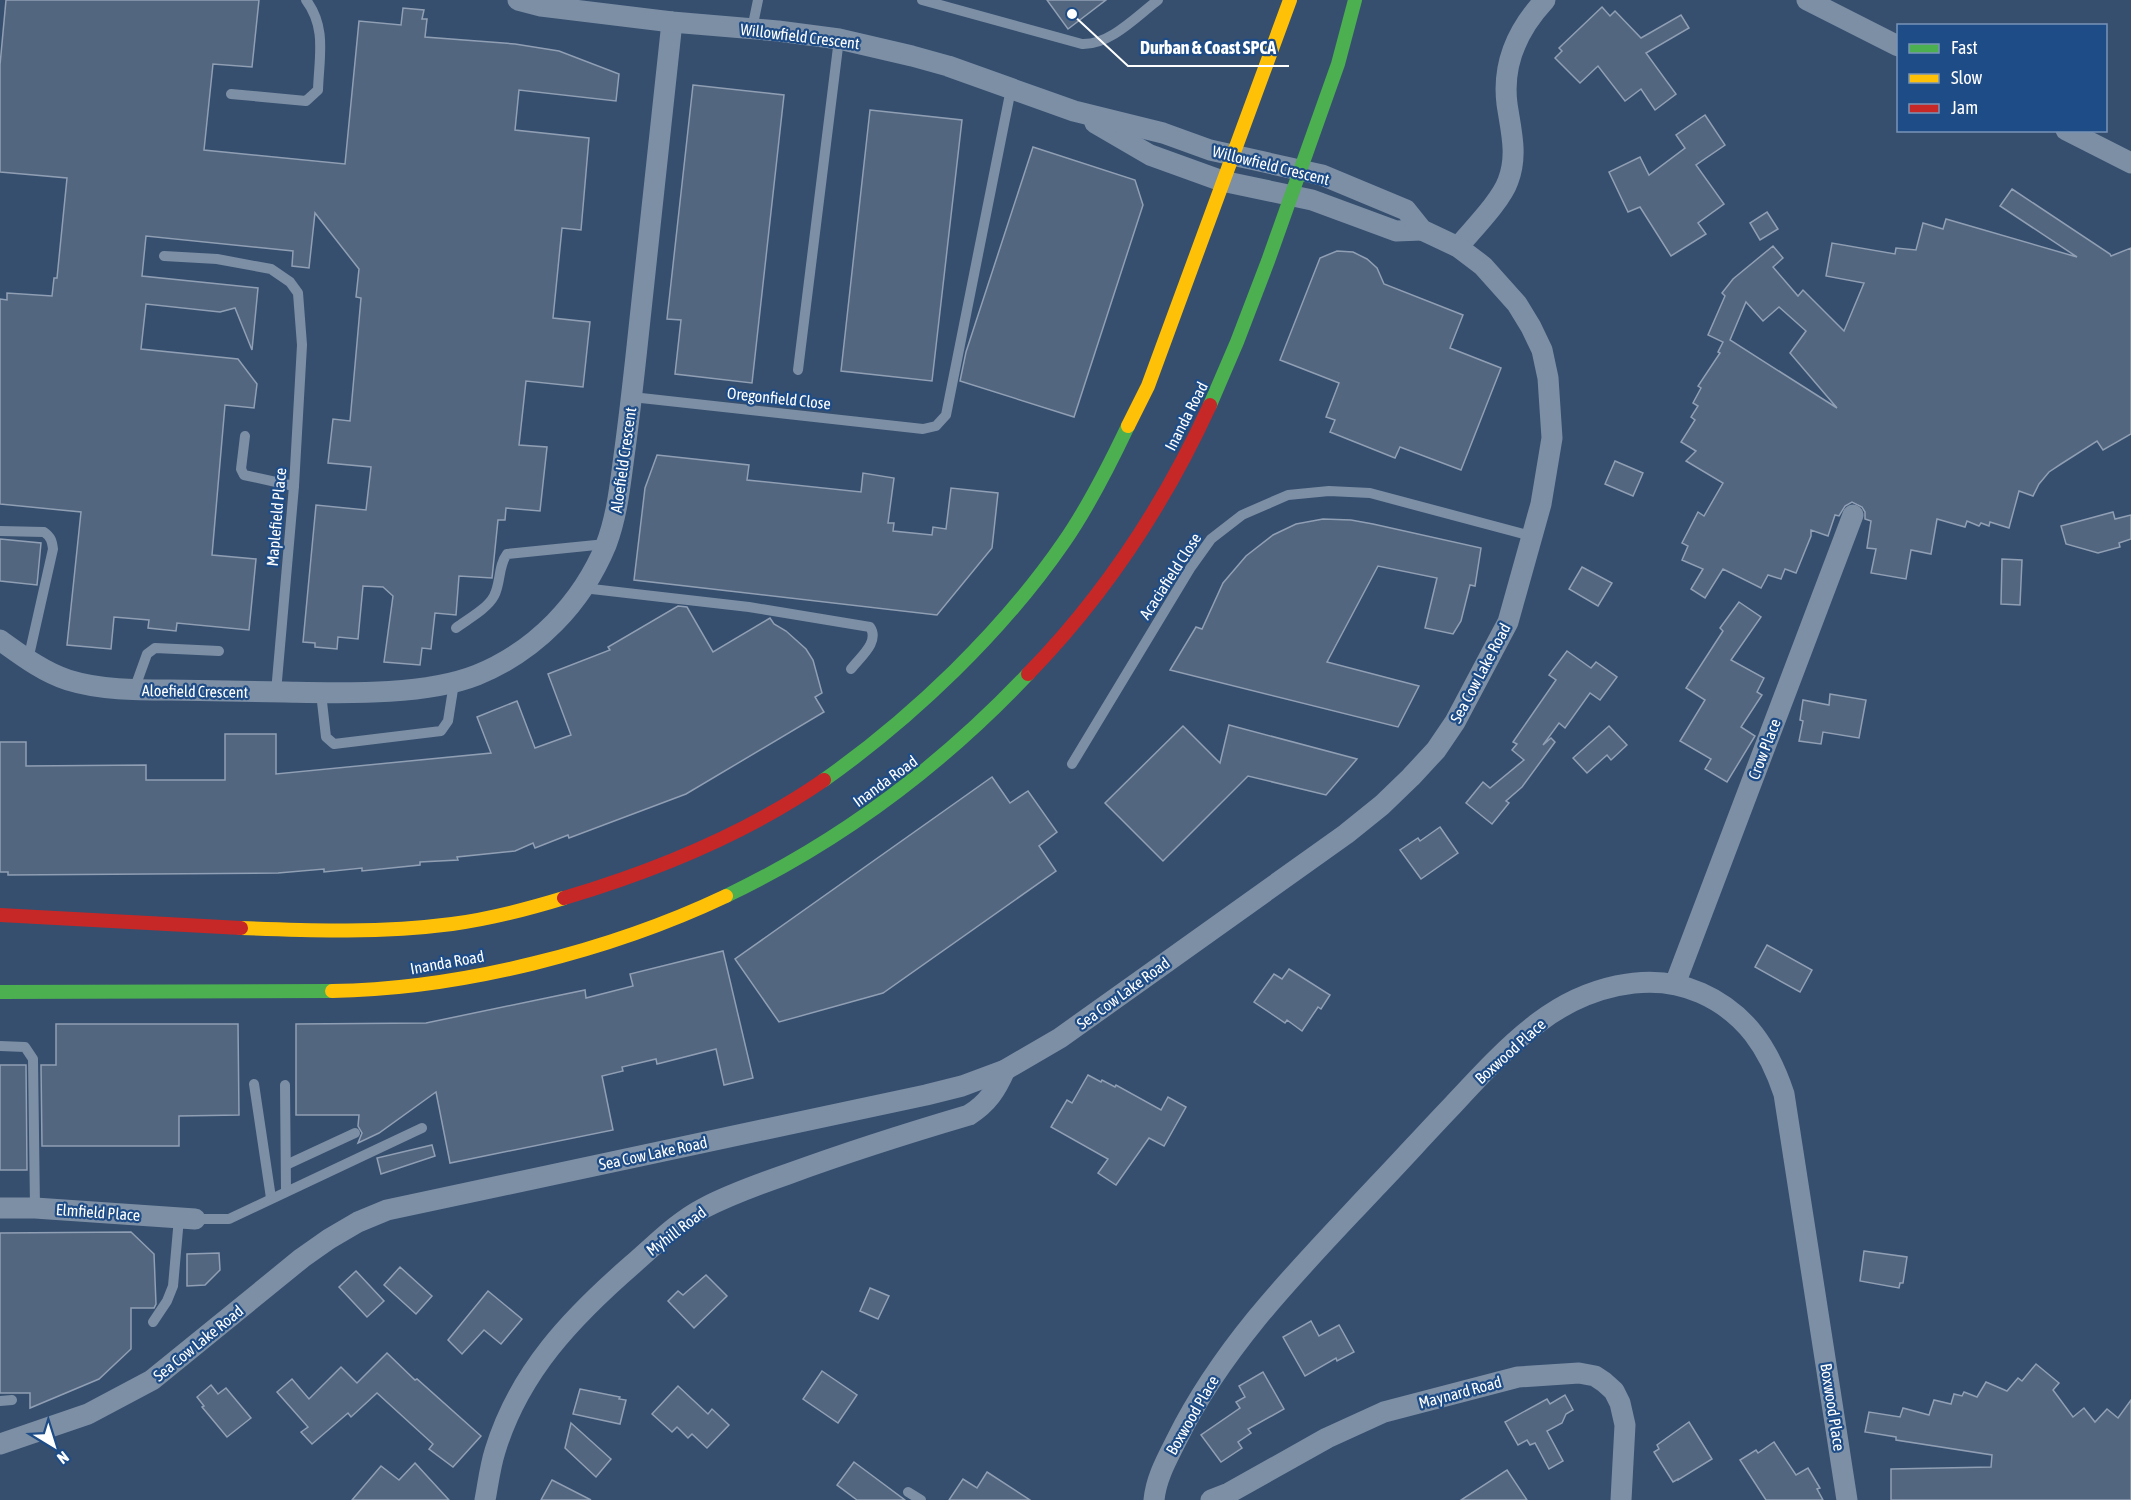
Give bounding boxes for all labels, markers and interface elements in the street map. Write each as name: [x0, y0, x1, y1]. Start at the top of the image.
street label: Willowfield Crescent: [739, 20, 861, 52]
legend: [1897, 24, 2107, 132]
callout: Durban & Coast SPCA: [1128, 30, 1289, 66]
text: Durban & Coast SPCA: [1140, 37, 1276, 58]
text: Fast: [1951, 37, 1978, 58]
text: Slow: [1951, 67, 1982, 88]
text: Jam: [1951, 97, 1978, 118]
street label: Willowfield Crescent: [1211, 142, 1332, 188]
street label: Inanda Road: [1161, 379, 1211, 453]
street label: Oregonfield Close: [726, 384, 832, 413]
street label: Aloefield Crescent: [607, 406, 639, 514]
street label: Maplefield Place: [263, 467, 290, 567]
street label: Acaciafield Close: [1135, 530, 1205, 622]
street label: Sea Cow Lake Road: [1446, 620, 1514, 726]
street label: Aloefield Crescent: [142, 681, 249, 701]
street label: Crow Place: [1744, 716, 1784, 782]
street label: Inanda Road: [849, 752, 921, 810]
street label: Inanda Road: [409, 947, 485, 977]
street label: Sea Cow Lake Road: [1073, 953, 1173, 1033]
street label: Boxwood Place: [1471, 1015, 1549, 1087]
street label: Sea Cow Lake Road: [597, 1133, 709, 1173]
street label: Elmfield Place: [55, 1200, 141, 1224]
street label: Myhill Road: [643, 1203, 710, 1260]
street label: Sea Cow Lake Road: [149, 1301, 247, 1385]
street label: Boxwood Place: [1817, 1362, 1849, 1452]
street label: Boxwood Place: [1162, 1372, 1222, 1458]
street label: Maynard Road: [1417, 1372, 1504, 1413]
north arrow: [24, 1416, 84, 1476]
text: N: [54, 1448, 73, 1468]

